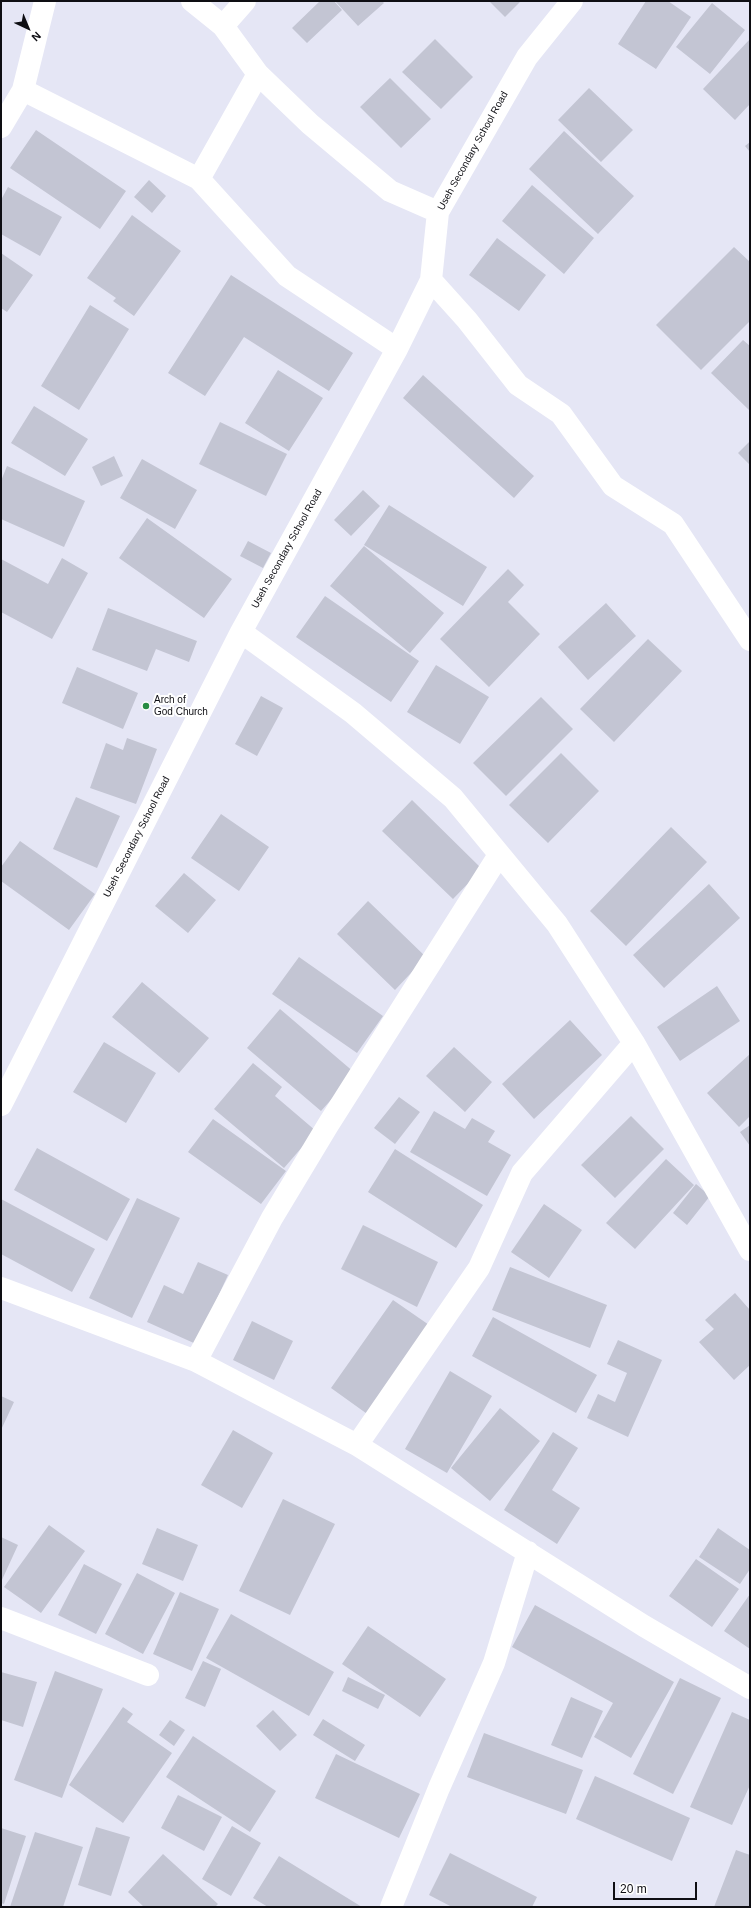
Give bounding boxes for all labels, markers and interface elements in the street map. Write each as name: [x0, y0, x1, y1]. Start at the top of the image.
north arrow: [8, 8, 48, 48]
text: N: [29, 30, 43, 44]
street label: Useh Secondary School Road: [435, 90, 511, 212]
street label: Useh Secondary School Road: [249, 488, 325, 610]
place label: Arch of God Church: [154, 694, 208, 718]
marker: Arch of God Church: [141, 701, 151, 711]
street label: Useh Secondary School Road: [101, 775, 173, 899]
scale bar: [615, 1874, 699, 1900]
text: 20 m: [620, 1882, 647, 1896]

